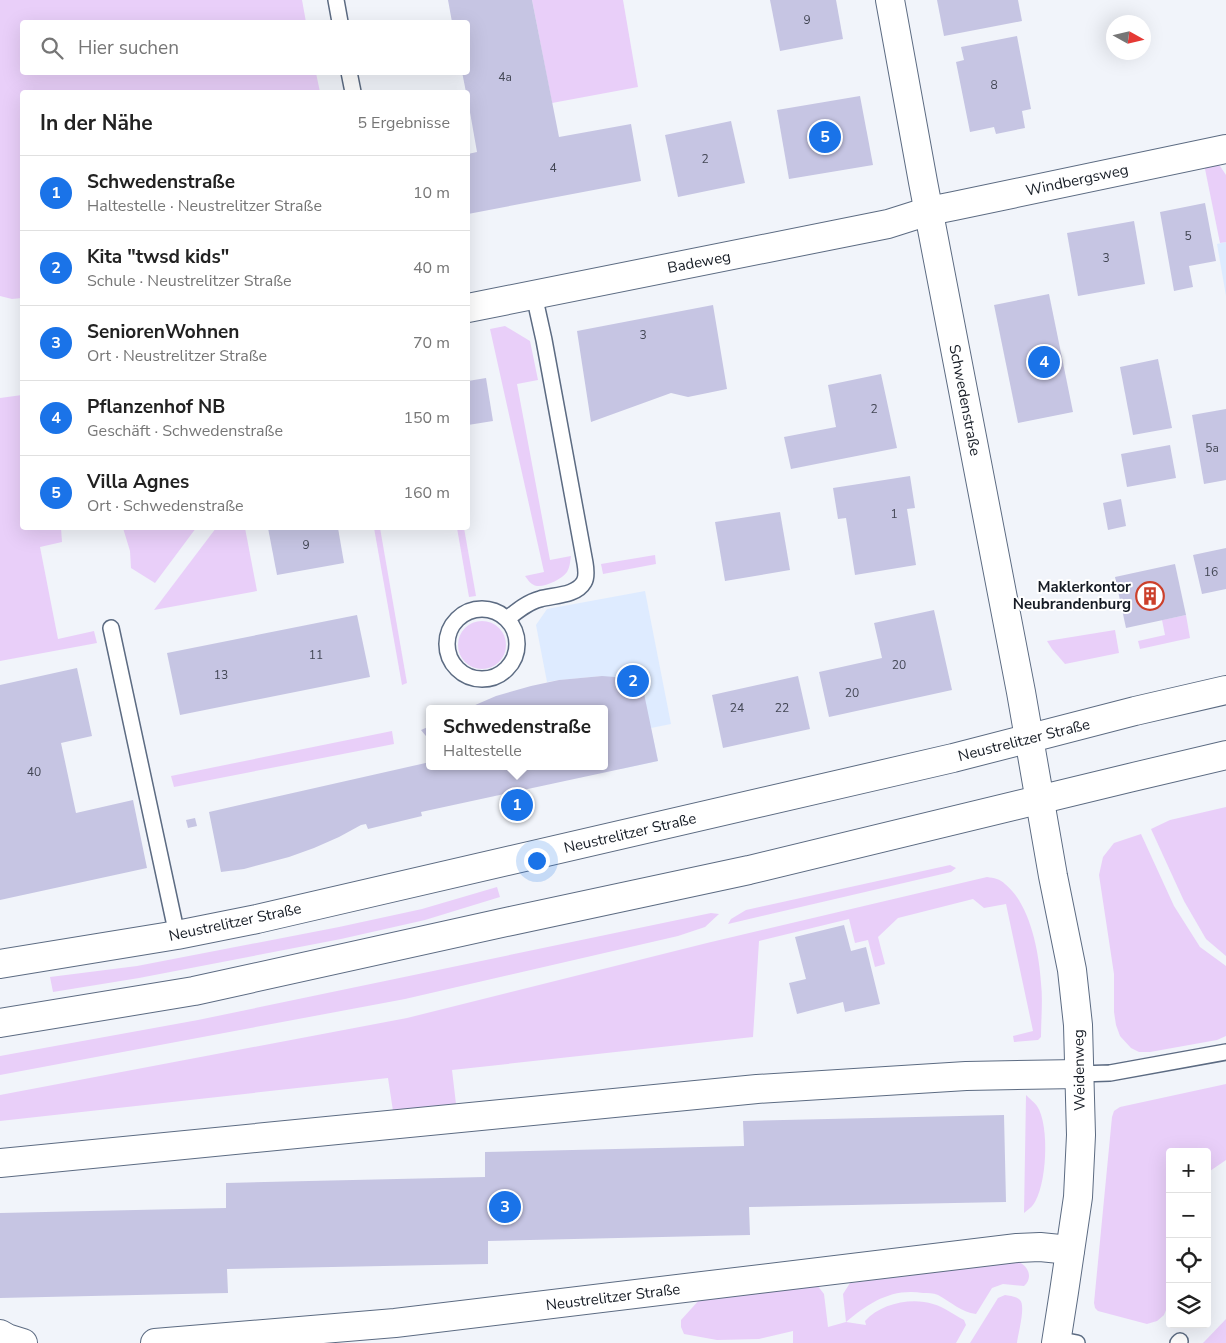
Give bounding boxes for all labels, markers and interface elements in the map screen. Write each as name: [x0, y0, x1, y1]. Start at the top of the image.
house number: 9: [803, 12, 811, 28]
north arrow: [1106, 15, 1151, 60]
search box: [20, 20, 470, 75]
icon: search: [38, 34, 66, 62]
text: Hier suchen: [78, 35, 179, 61]
house number: 4a: [498, 69, 512, 85]
house number: 8: [990, 77, 998, 93]
text: In der Nähe: [40, 109, 153, 137]
text: 5 Ergebnisse: [357, 112, 450, 134]
pin: 5: [809, 118, 841, 156]
house number: 2: [701, 151, 709, 167]
street label: Windbergsweg: [1024, 159, 1130, 201]
house number: 4: [549, 160, 557, 176]
text: Schwedenstraße: [87, 169, 235, 195]
text: 1: [51, 182, 61, 204]
text: 10 m: [413, 182, 450, 204]
text: Haltestelle · Neustrelitzer Straße: [87, 195, 322, 217]
house number: 5: [1184, 228, 1192, 244]
text: Kita "twsd kids": [87, 244, 229, 270]
street label: Badeweg: [666, 246, 732, 278]
house number: 3: [1102, 250, 1110, 266]
text: 2: [51, 257, 61, 279]
text: 40 m: [413, 257, 450, 279]
text: Schule · Neustrelitzer Straße: [87, 270, 292, 292]
text: SeniorenWohnen: [87, 319, 239, 345]
house number: 3: [639, 327, 647, 343]
text: 3: [51, 332, 61, 354]
text: 70 m: [413, 332, 450, 354]
street label: Schwedenstraße: [944, 343, 986, 457]
pin: 4: [1028, 343, 1060, 381]
text: Ort · Neustrelitzer Straße: [87, 345, 267, 367]
text: Pflanzenhof NB: [87, 394, 225, 420]
house number: 2: [870, 401, 878, 417]
text: 4: [51, 407, 61, 429]
text: 150 m: [403, 407, 450, 429]
text: Geschäft · Schwedenstraße: [87, 420, 283, 442]
house number: 5a: [1205, 440, 1219, 456]
text: Villa Agnes: [87, 469, 189, 495]
text: 5: [51, 482, 61, 504]
text: 160 m: [403, 482, 450, 504]
text: Ort · Schwedenstraße: [87, 495, 244, 517]
house number: 1: [890, 506, 898, 522]
house number: 9: [302, 537, 310, 553]
house number: 16: [1204, 564, 1218, 580]
place label: Maklerkontor Neubrandenburg: [1013, 577, 1131, 614]
building icon: Maklerkontor Neubrandenburg: [1135, 581, 1165, 611]
house number: 11: [309, 647, 323, 663]
house number: 20: [892, 657, 906, 673]
pin: 2: [617, 662, 649, 700]
house number: 13: [214, 667, 228, 683]
house number: 20: [845, 685, 859, 701]
house number: 24: [730, 700, 744, 716]
house number: 22: [775, 700, 789, 716]
popup: [426, 705, 608, 770]
text: Schwedenstraße: [443, 714, 591, 740]
street label: Neustrelitzer Straße: [956, 714, 1092, 766]
text: Haltestelle: [443, 740, 522, 762]
house number: 40: [27, 764, 41, 780]
pin: 1: [501, 786, 533, 824]
street label: Neustrelitzer Straße: [562, 808, 698, 858]
your location: [524, 848, 550, 874]
street label: Neustrelitzer Straße: [167, 898, 303, 946]
street label: Weidenweg: [1068, 1029, 1090, 1111]
map controls: [1166, 1148, 1211, 1328]
button: +: [1166, 1148, 1211, 1193]
pin: 3: [489, 1188, 521, 1226]
button: −: [1166, 1193, 1211, 1238]
button: locate: [1166, 1238, 1211, 1283]
street label: Neustrelitzer Straße: [545, 1279, 681, 1315]
button: layers: [1166, 1283, 1211, 1328]

